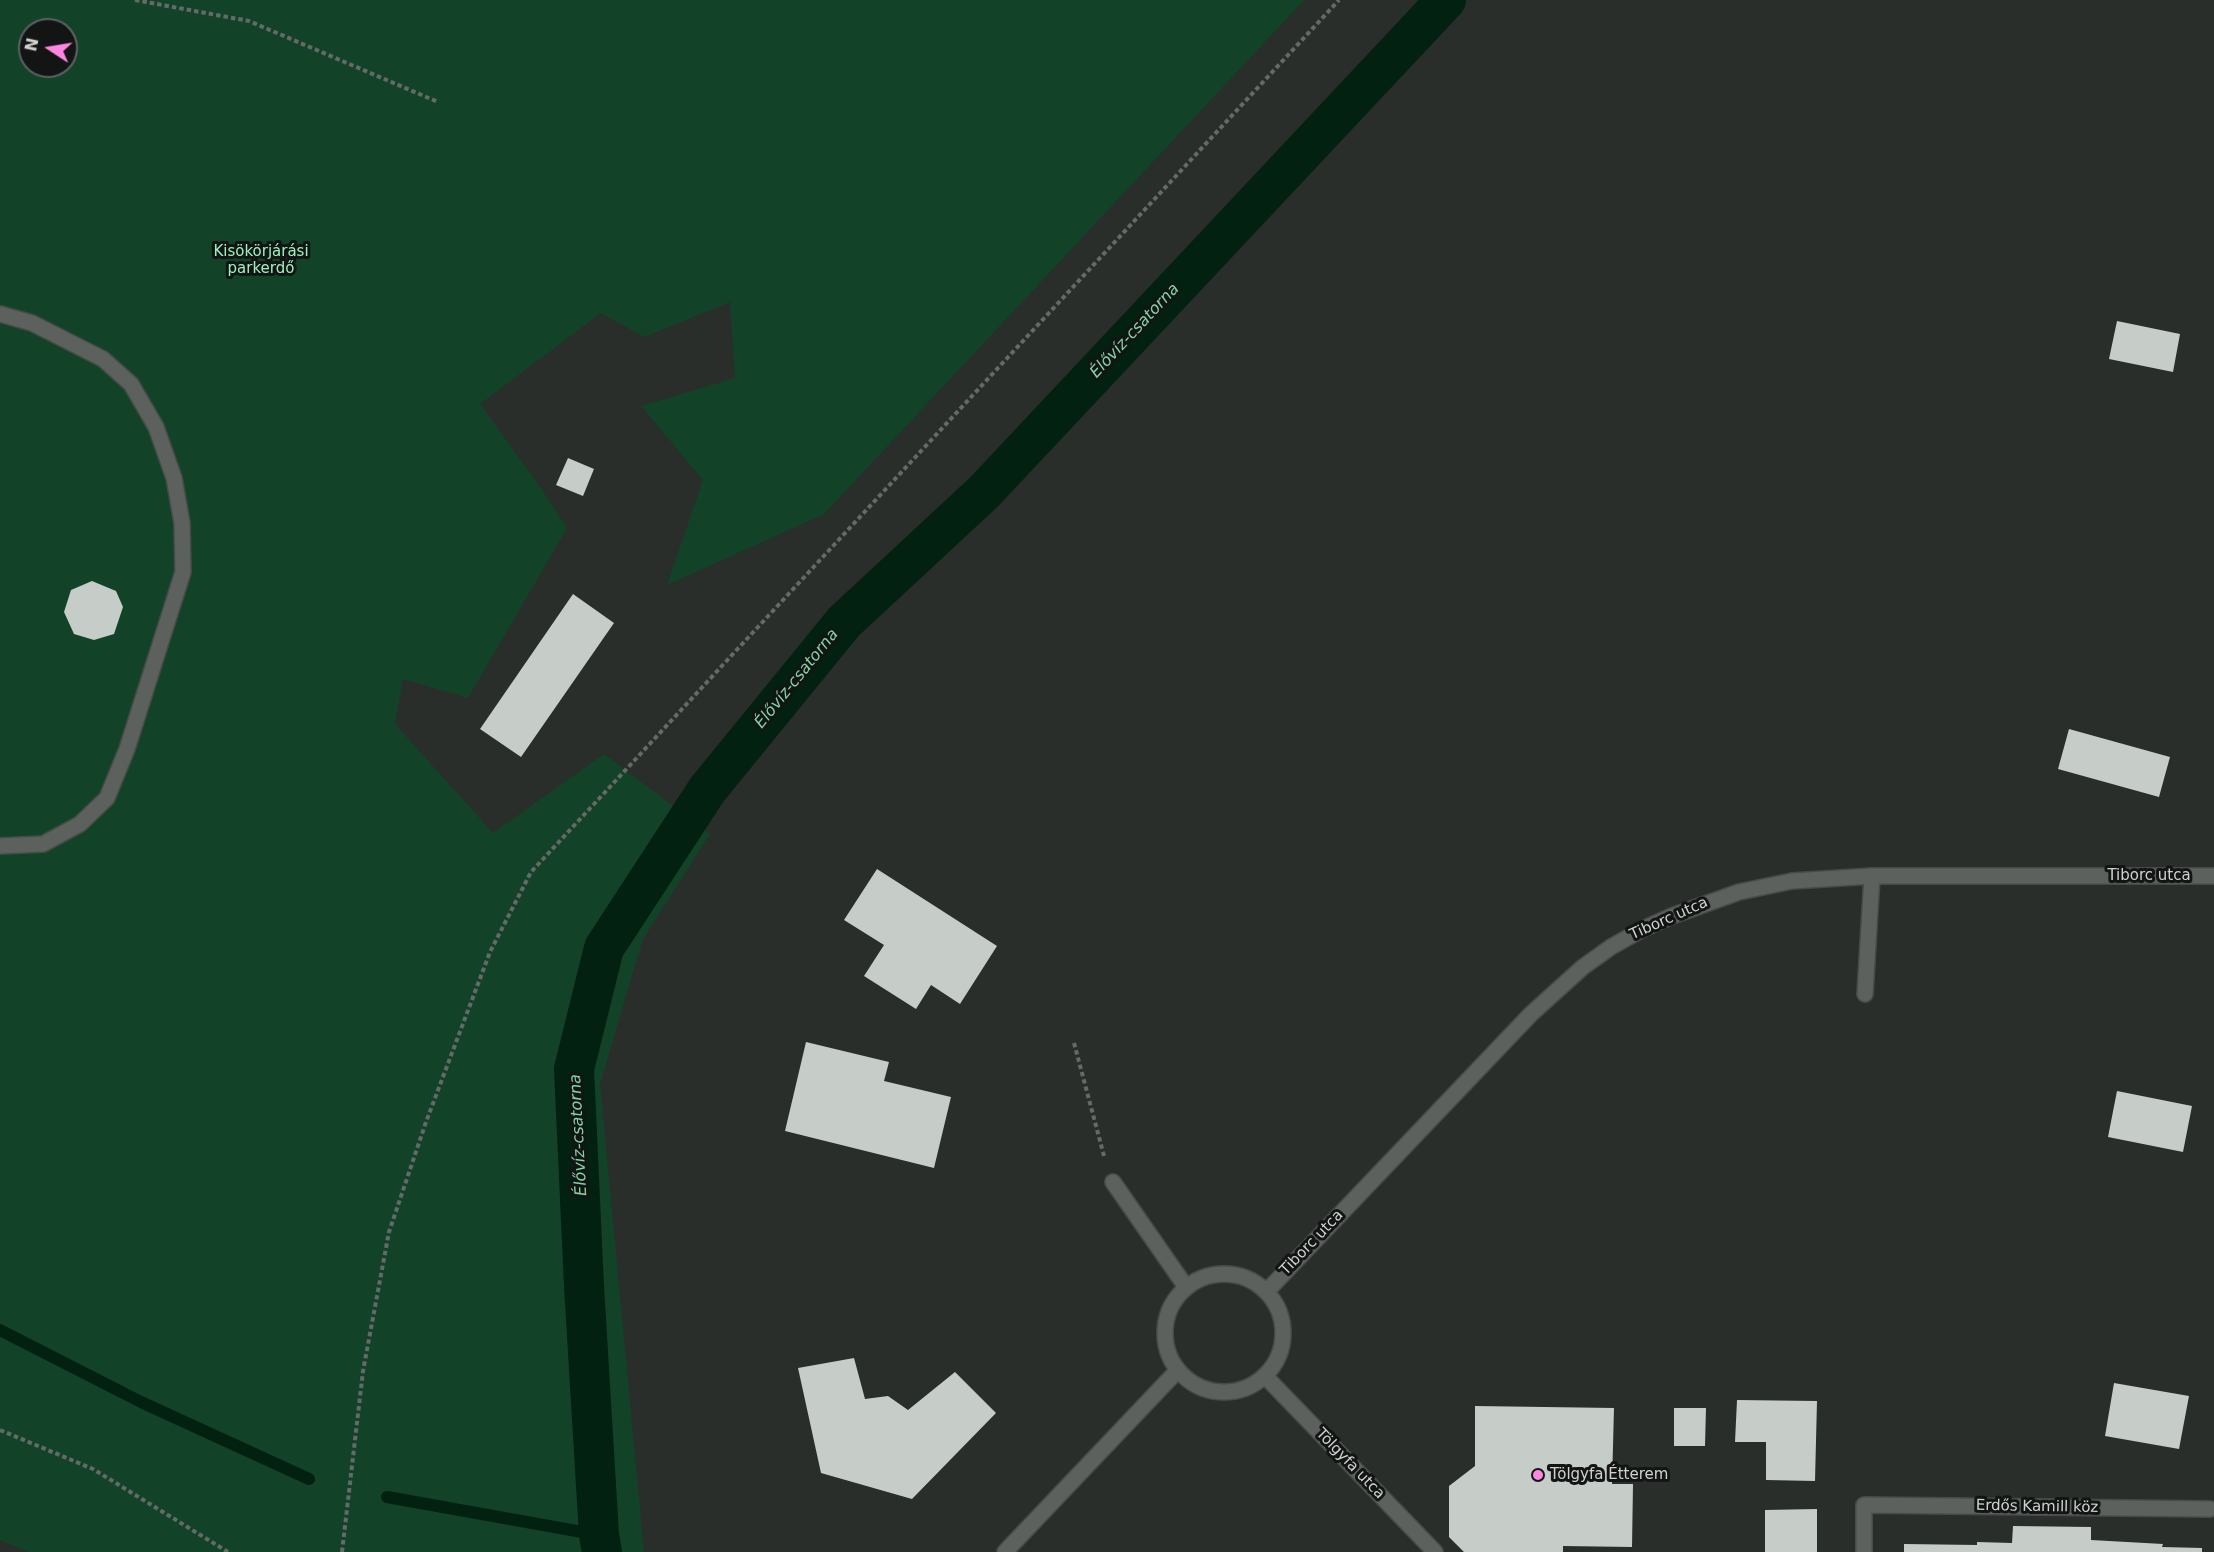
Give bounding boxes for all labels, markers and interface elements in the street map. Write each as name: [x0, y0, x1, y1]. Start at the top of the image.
north arrow: [18, 18, 78, 78]
text: N: [21, 36, 43, 53]
park label: Kisökörjárási parkerdő: [213, 243, 309, 278]
water label: Élővíz-csatorna: [1086, 280, 1184, 382]
water label: Élővíz-csatorna: [751, 626, 843, 732]
street label: Tiborc utca: [2107, 867, 2191, 885]
street label: Tiborc utca: [1627, 894, 1711, 944]
water label: Élővíz-csatorna: [566, 1074, 592, 1196]
street label: Tiborc utca: [1277, 1207, 1347, 1279]
street label: Tölgyfa utca: [1312, 1425, 1388, 1503]
place label: Tölgyfa Étterem: [1550, 1466, 1668, 1484]
marker: Tölgyfa Étterem: [1531, 1468, 1545, 1482]
street label: Erdős Kamill köz: [1976, 1497, 2098, 1517]

